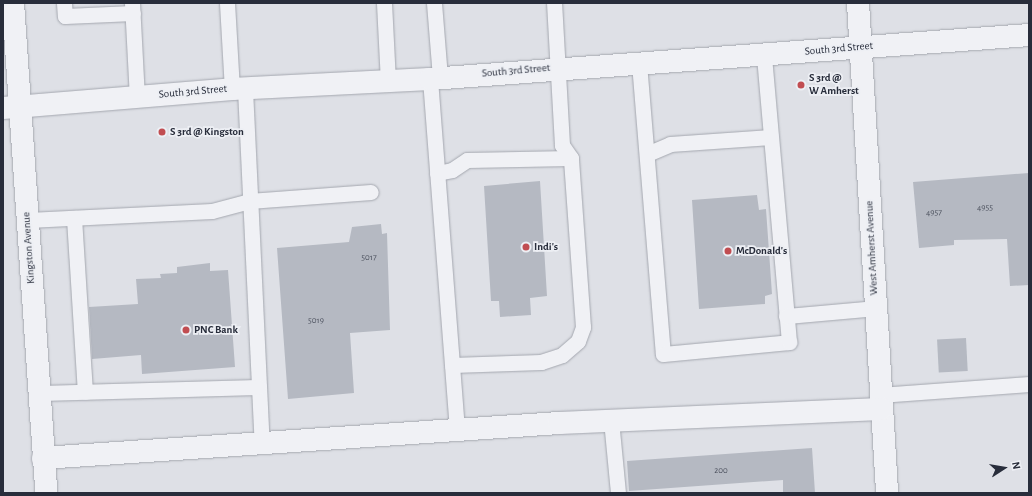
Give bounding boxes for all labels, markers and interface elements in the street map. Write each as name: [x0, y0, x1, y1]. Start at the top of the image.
street label: South 3rd Street: [804, 39, 874, 59]
street label: South 3rd Street: [481, 61, 551, 81]
place label: S 3rd @ W Amherst: [809, 72, 859, 98]
marker: S 3rd @ W Amherst: [796, 80, 806, 90]
street label: South 3rd Street: [158, 82, 228, 102]
place label: S 3rd @ Kingston: [170, 125, 244, 139]
marker: S 3rd @ Kingston: [157, 127, 167, 137]
street label: West Amherst Avenue: [863, 200, 881, 296]
house number: 4955: [977, 203, 993, 213]
house number: 4957: [926, 208, 942, 218]
street label: Kingston Avenue: [20, 212, 38, 284]
place label: Indi's: [534, 240, 558, 254]
marker: Indi's: [521, 242, 531, 252]
place label: McDonald's: [736, 244, 787, 258]
marker: McDonald's: [723, 246, 733, 256]
house number: 5017: [361, 253, 377, 263]
house number: 5019: [308, 316, 324, 326]
place label: PNC Bank: [194, 323, 238, 337]
marker: PNC Bank: [181, 325, 191, 335]
north arrow: [984, 448, 1024, 488]
text: N: [1010, 461, 1022, 470]
house number: 200: [714, 466, 728, 476]

